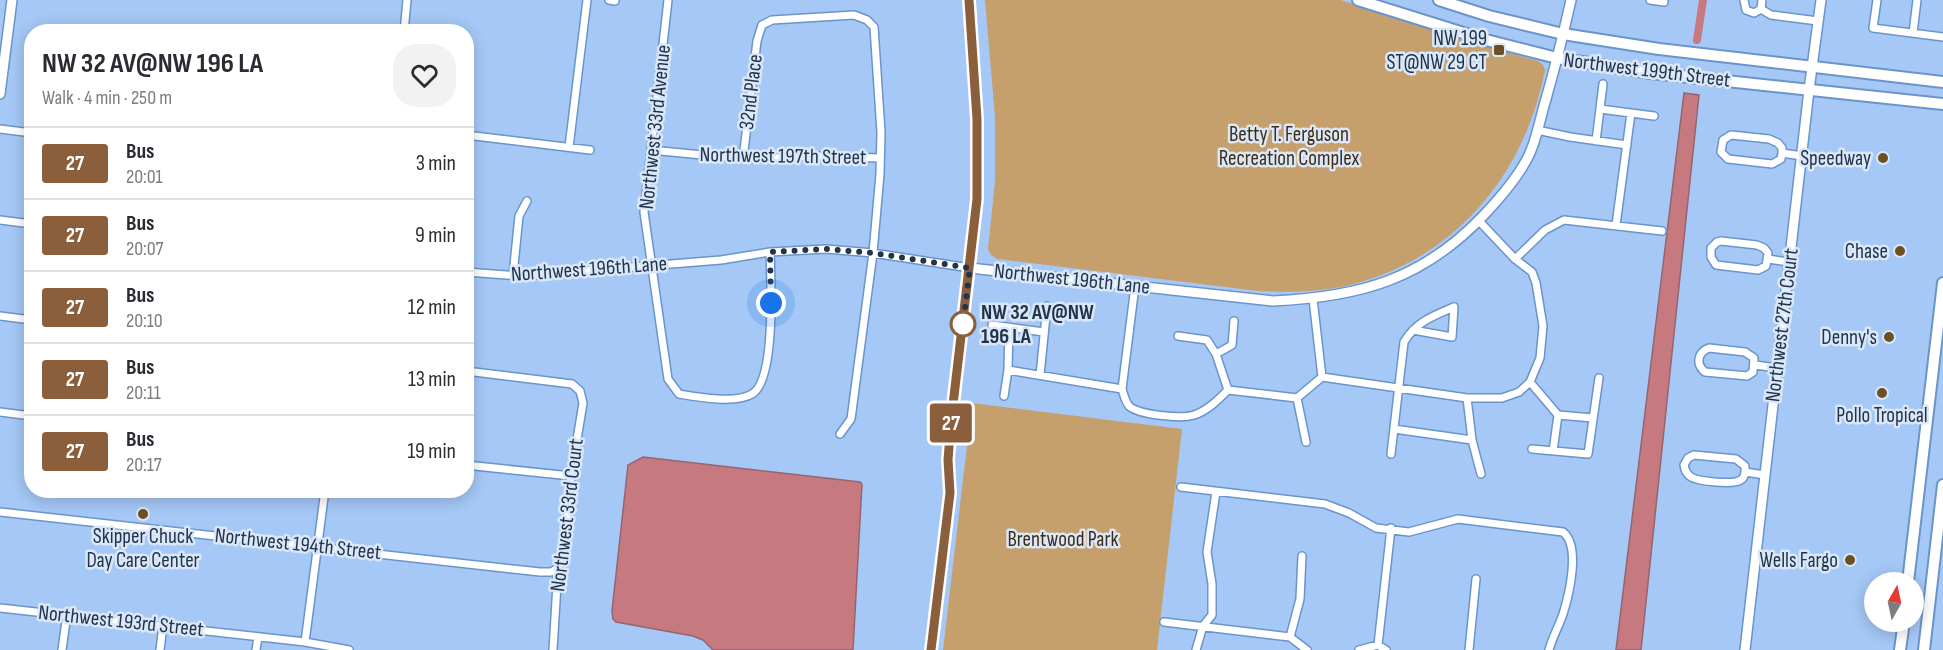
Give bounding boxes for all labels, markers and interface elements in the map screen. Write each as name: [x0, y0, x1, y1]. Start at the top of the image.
place label: NW 199 ST@NW 29 CT: [1386, 26, 1487, 75]
marker: NW 199 ST@NW 29 CT: [1492, 43, 1506, 57]
button: heart: [393, 44, 456, 107]
street label: Northwest 33rd Avenue: [634, 44, 676, 210]
text: NW 32 AV@NW 196 LA: [42, 47, 263, 80]
street label: Northwest 199th Street: [1562, 47, 1732, 93]
street label: 32nd Place: [734, 53, 768, 131]
text: Walk · 4 min · 250 m: [42, 86, 172, 110]
park label: Betty T. Ferguson Recreation Complex: [1219, 122, 1359, 171]
text: Bus: [126, 138, 155, 165]
street label: Northwest 197th Street: [699, 142, 867, 170]
place label: Speedway: [1800, 146, 1871, 171]
text: 3 min: [416, 150, 456, 177]
text: 27: [66, 151, 84, 176]
marker: Speedway: [1876, 151, 1890, 165]
text: 20:01: [126, 165, 163, 189]
text: Bus: [126, 210, 155, 237]
text: 9 min: [415, 222, 456, 249]
text: 27: [66, 223, 84, 248]
text: 20:07: [126, 237, 164, 261]
place label: Chase: [1845, 239, 1888, 264]
marker: Chase: [1893, 244, 1907, 258]
street label: Northwest 27th Court: [1760, 247, 1804, 403]
street label: Northwest 196th Lane: [510, 251, 668, 287]
street label: Northwest 196th Lane: [993, 258, 1151, 300]
text: Bus: [126, 282, 155, 309]
your location: [756, 288, 786, 318]
text: 12 min: [408, 294, 456, 321]
text: 27: [66, 295, 84, 320]
place label: NW 32 AV@NW 196 LA: [981, 300, 1094, 349]
text: 20:10: [126, 309, 163, 333]
marker: NW 32 AV@NW 196 LA: [950, 311, 976, 337]
place label: Denny's: [1821, 325, 1877, 350]
marker: Denny's: [1882, 330, 1896, 344]
text: Bus: [126, 354, 155, 381]
text: 13 min: [408, 366, 456, 393]
text: 27: [66, 367, 84, 392]
text: 20:11: [126, 381, 161, 405]
marker: Pollo Tropical: [1875, 386, 1889, 400]
place label: Pollo Tropical: [1836, 403, 1928, 428]
line badge: 27: [924, 404, 978, 442]
text: 27: [942, 411, 960, 436]
text: Bus: [126, 426, 155, 453]
street label: Northwest 33rd Court: [545, 437, 589, 593]
text: 19 min: [407, 438, 456, 465]
text: 27: [66, 439, 84, 464]
text: 20:17: [126, 453, 162, 477]
marker: Skipper Chuck Day Care Center: [136, 507, 150, 521]
street label: Northwest 194th Street: [214, 523, 382, 565]
place label: Skipper Chuck Day Care Center: [86, 524, 200, 573]
park label: Brentwood Park: [1008, 527, 1119, 552]
place label: Wells Fargo: [1759, 548, 1838, 573]
marker: Wells Fargo: [1843, 553, 1857, 567]
north arrow: [1864, 572, 1924, 632]
map controls: [1864, 572, 1924, 632]
street label: Northwest 193rd Street: [37, 600, 205, 642]

